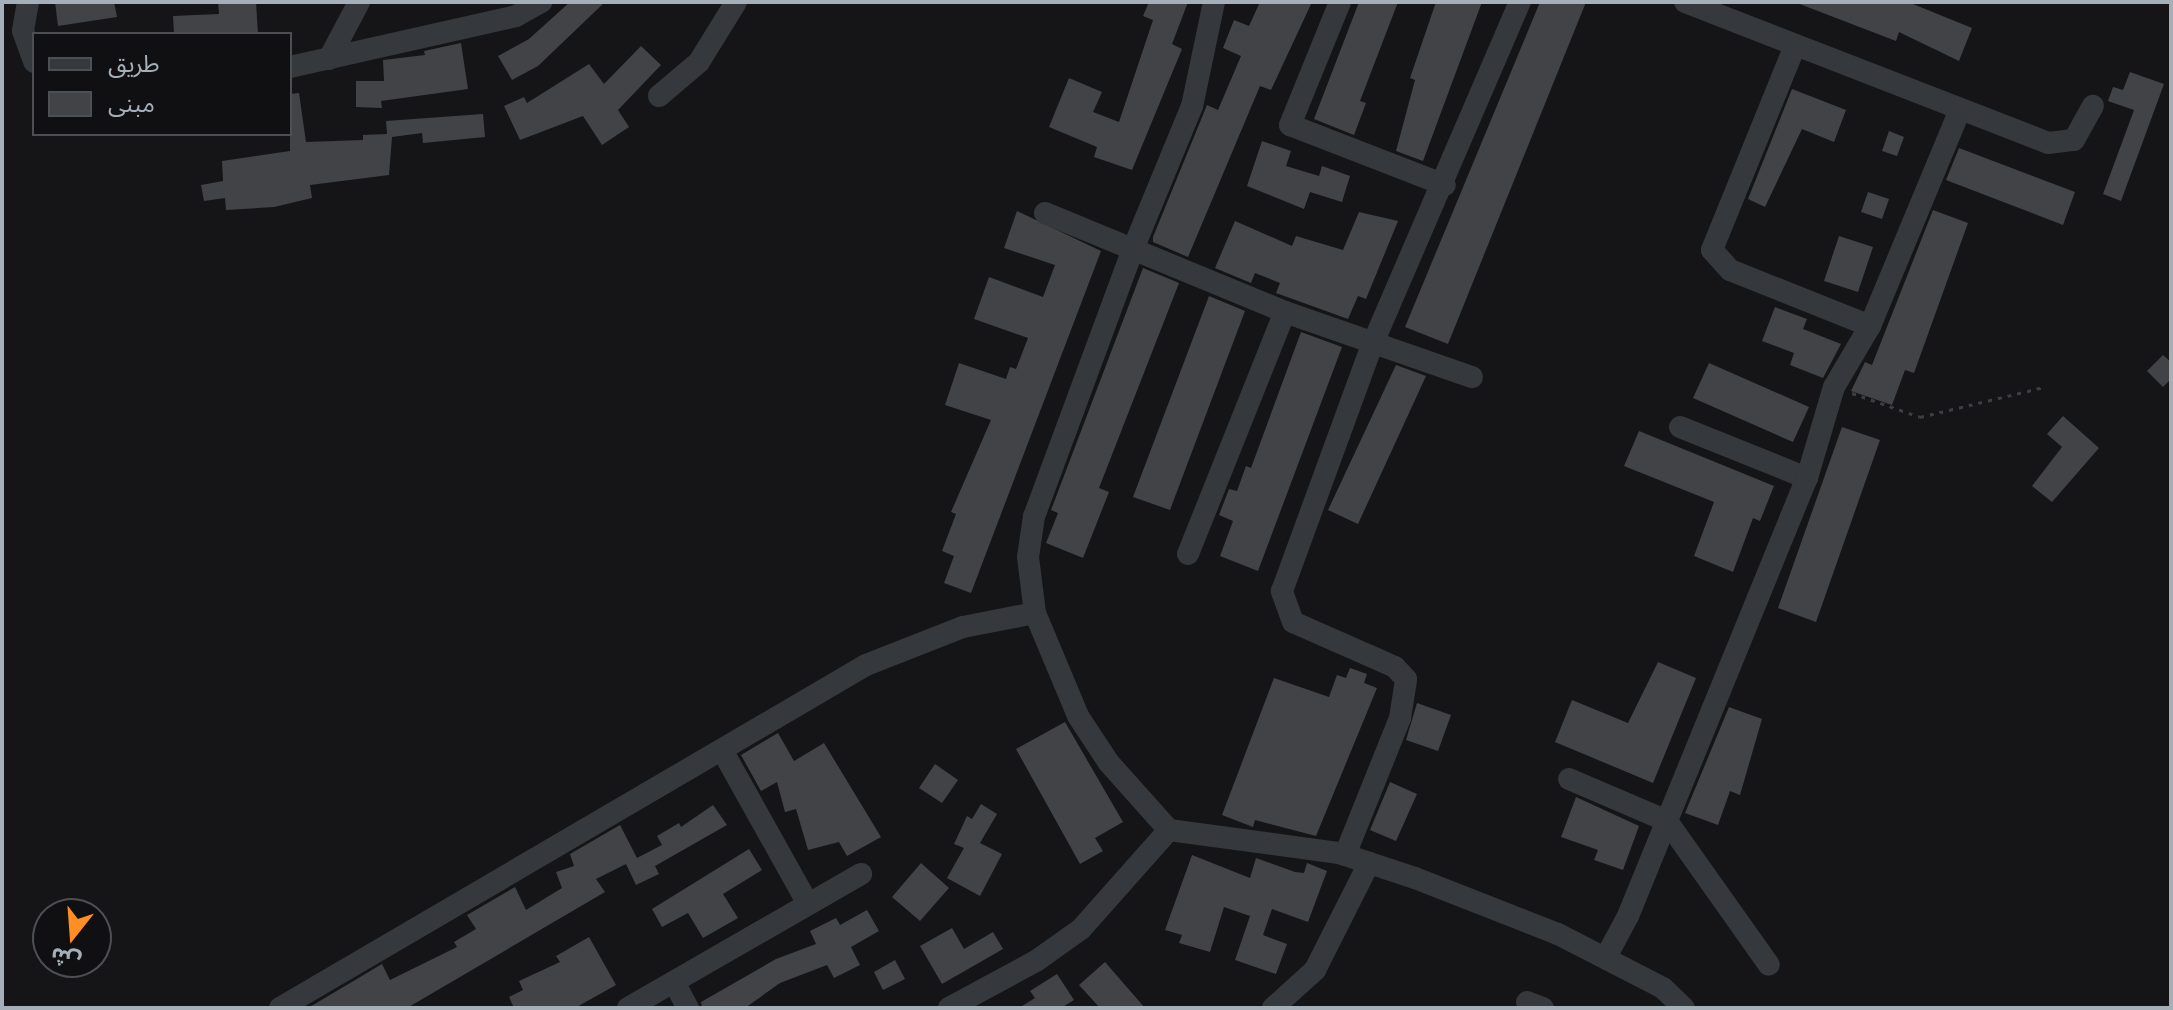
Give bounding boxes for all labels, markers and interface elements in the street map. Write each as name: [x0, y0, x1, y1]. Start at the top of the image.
legend: [32, 32, 292, 136]
text: طريق: [108, 45, 160, 81]
text: مبنى: [108, 85, 155, 121]
north arrow: [32, 898, 112, 978]
text: ش: [46, 938, 85, 980]

